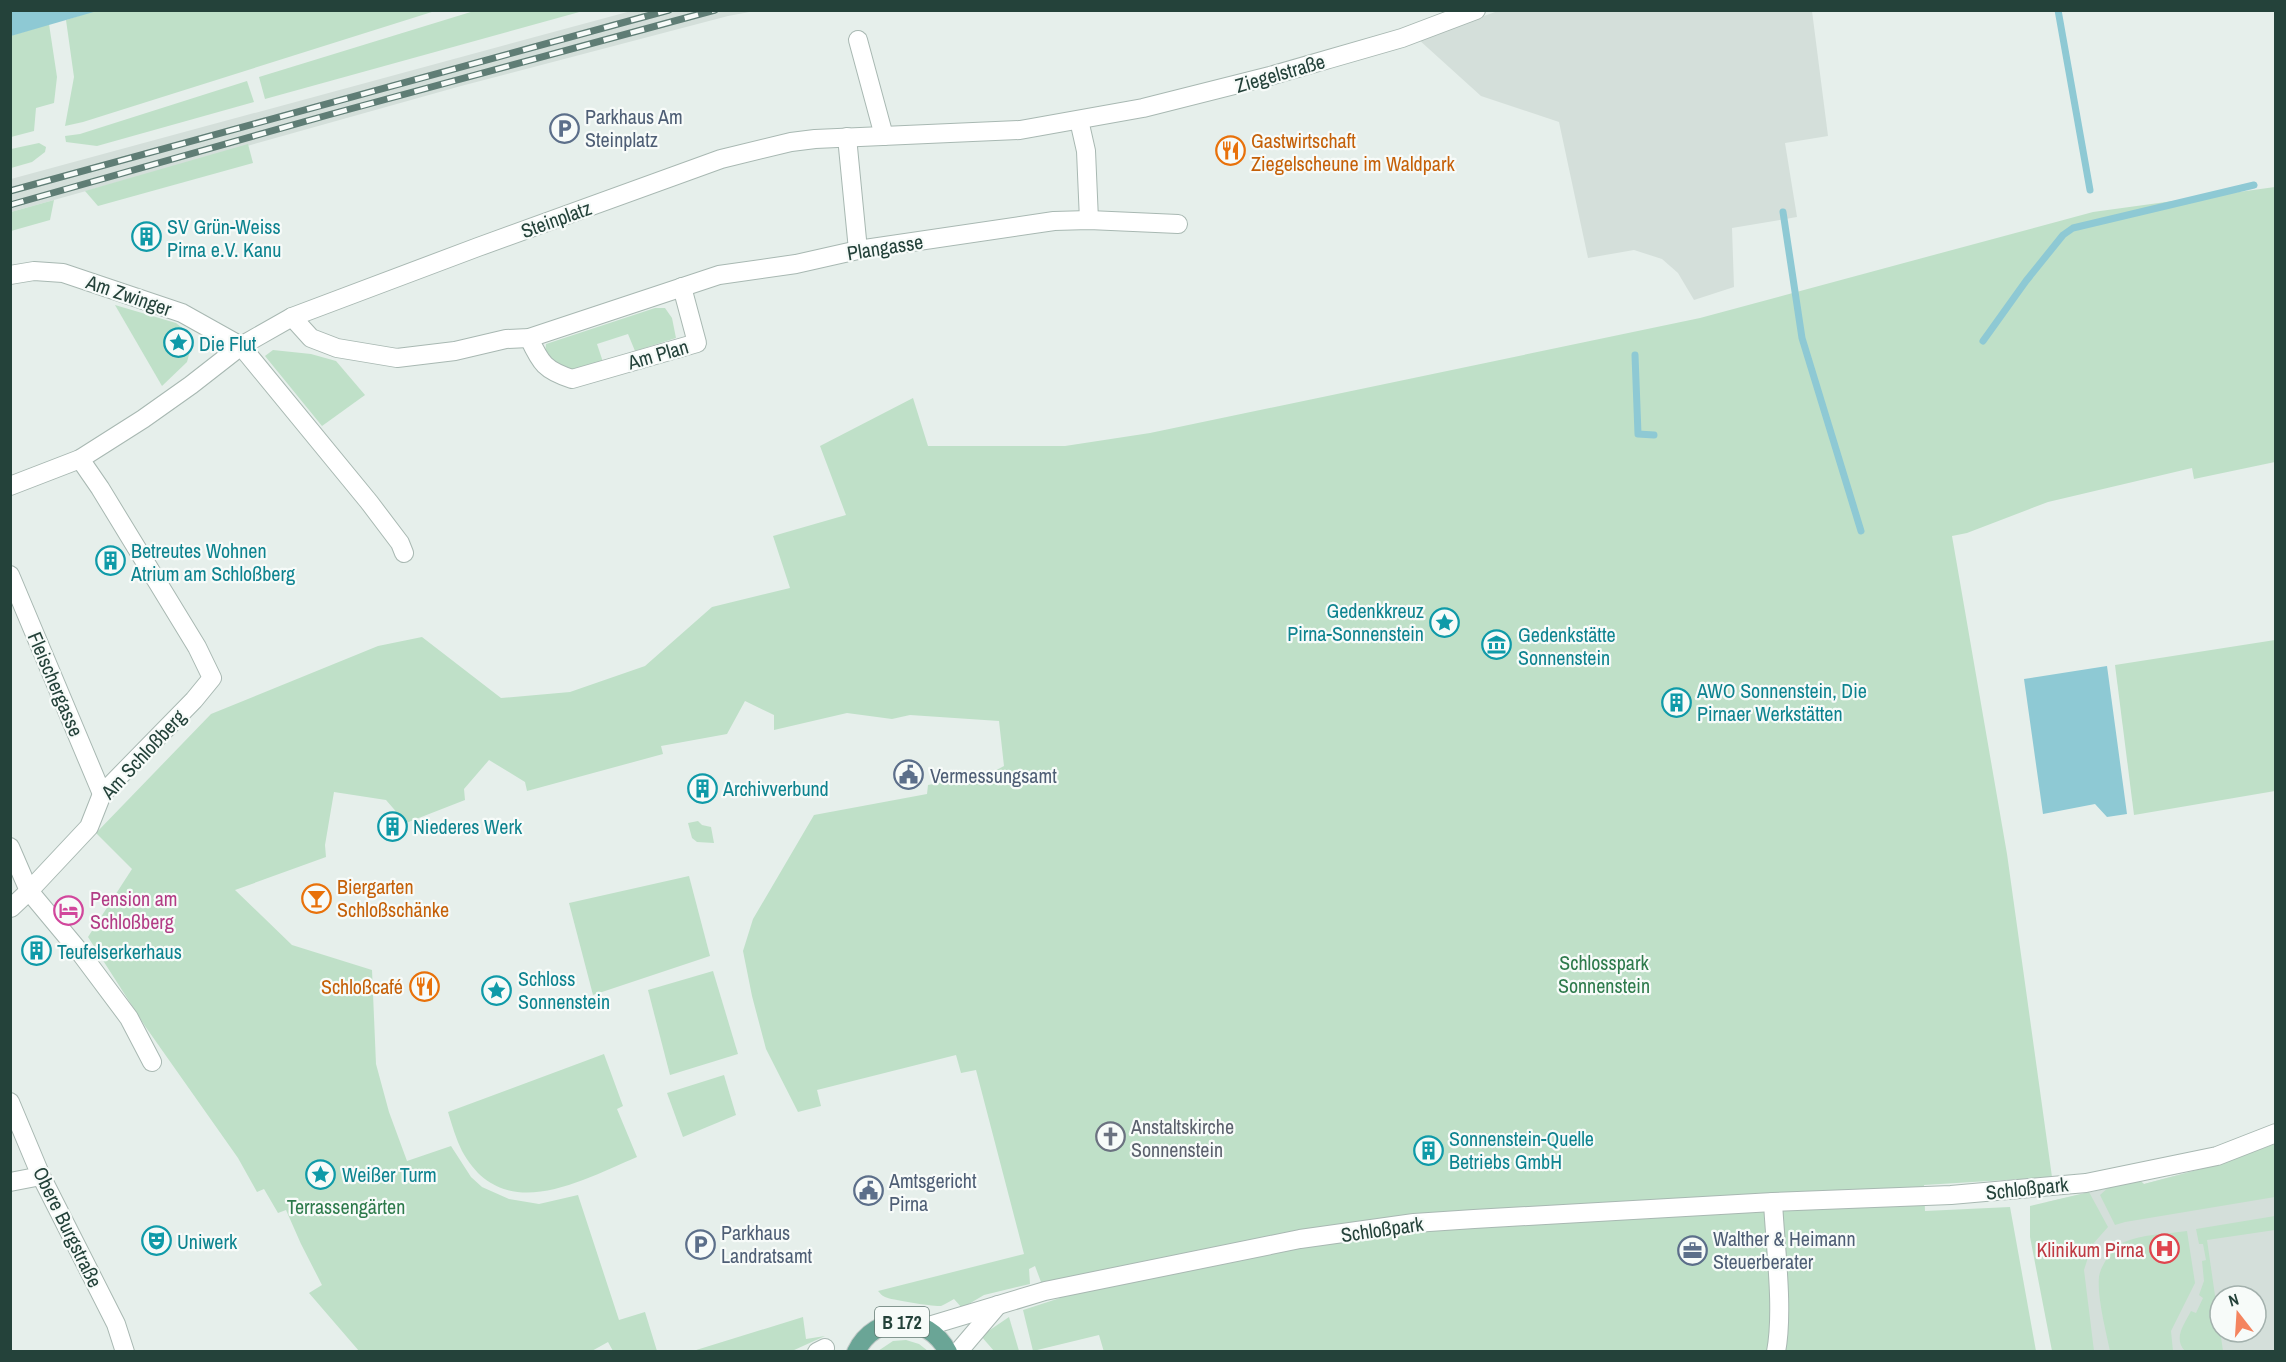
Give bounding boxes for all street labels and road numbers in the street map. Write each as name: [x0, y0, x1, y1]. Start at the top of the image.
street label: Ziegelstraße: [1232, 47, 1328, 99]
street label: Steinplatz: [517, 194, 595, 244]
street label: Plangasse: [845, 228, 925, 266]
street label: Am Zwinger: [82, 268, 176, 322]
street label: Am Plan: [624, 332, 692, 376]
street label: Fleischergasse: [22, 628, 90, 740]
street label: Am Schloßberg: [94, 703, 191, 805]
street label: Obere Burgstraße: [27, 1162, 109, 1292]
street label: Schloßpark: [1984, 1170, 2070, 1206]
street label: Schloßpark: [1339, 1210, 1426, 1248]
road number: B 172: [875, 1307, 929, 1337]

